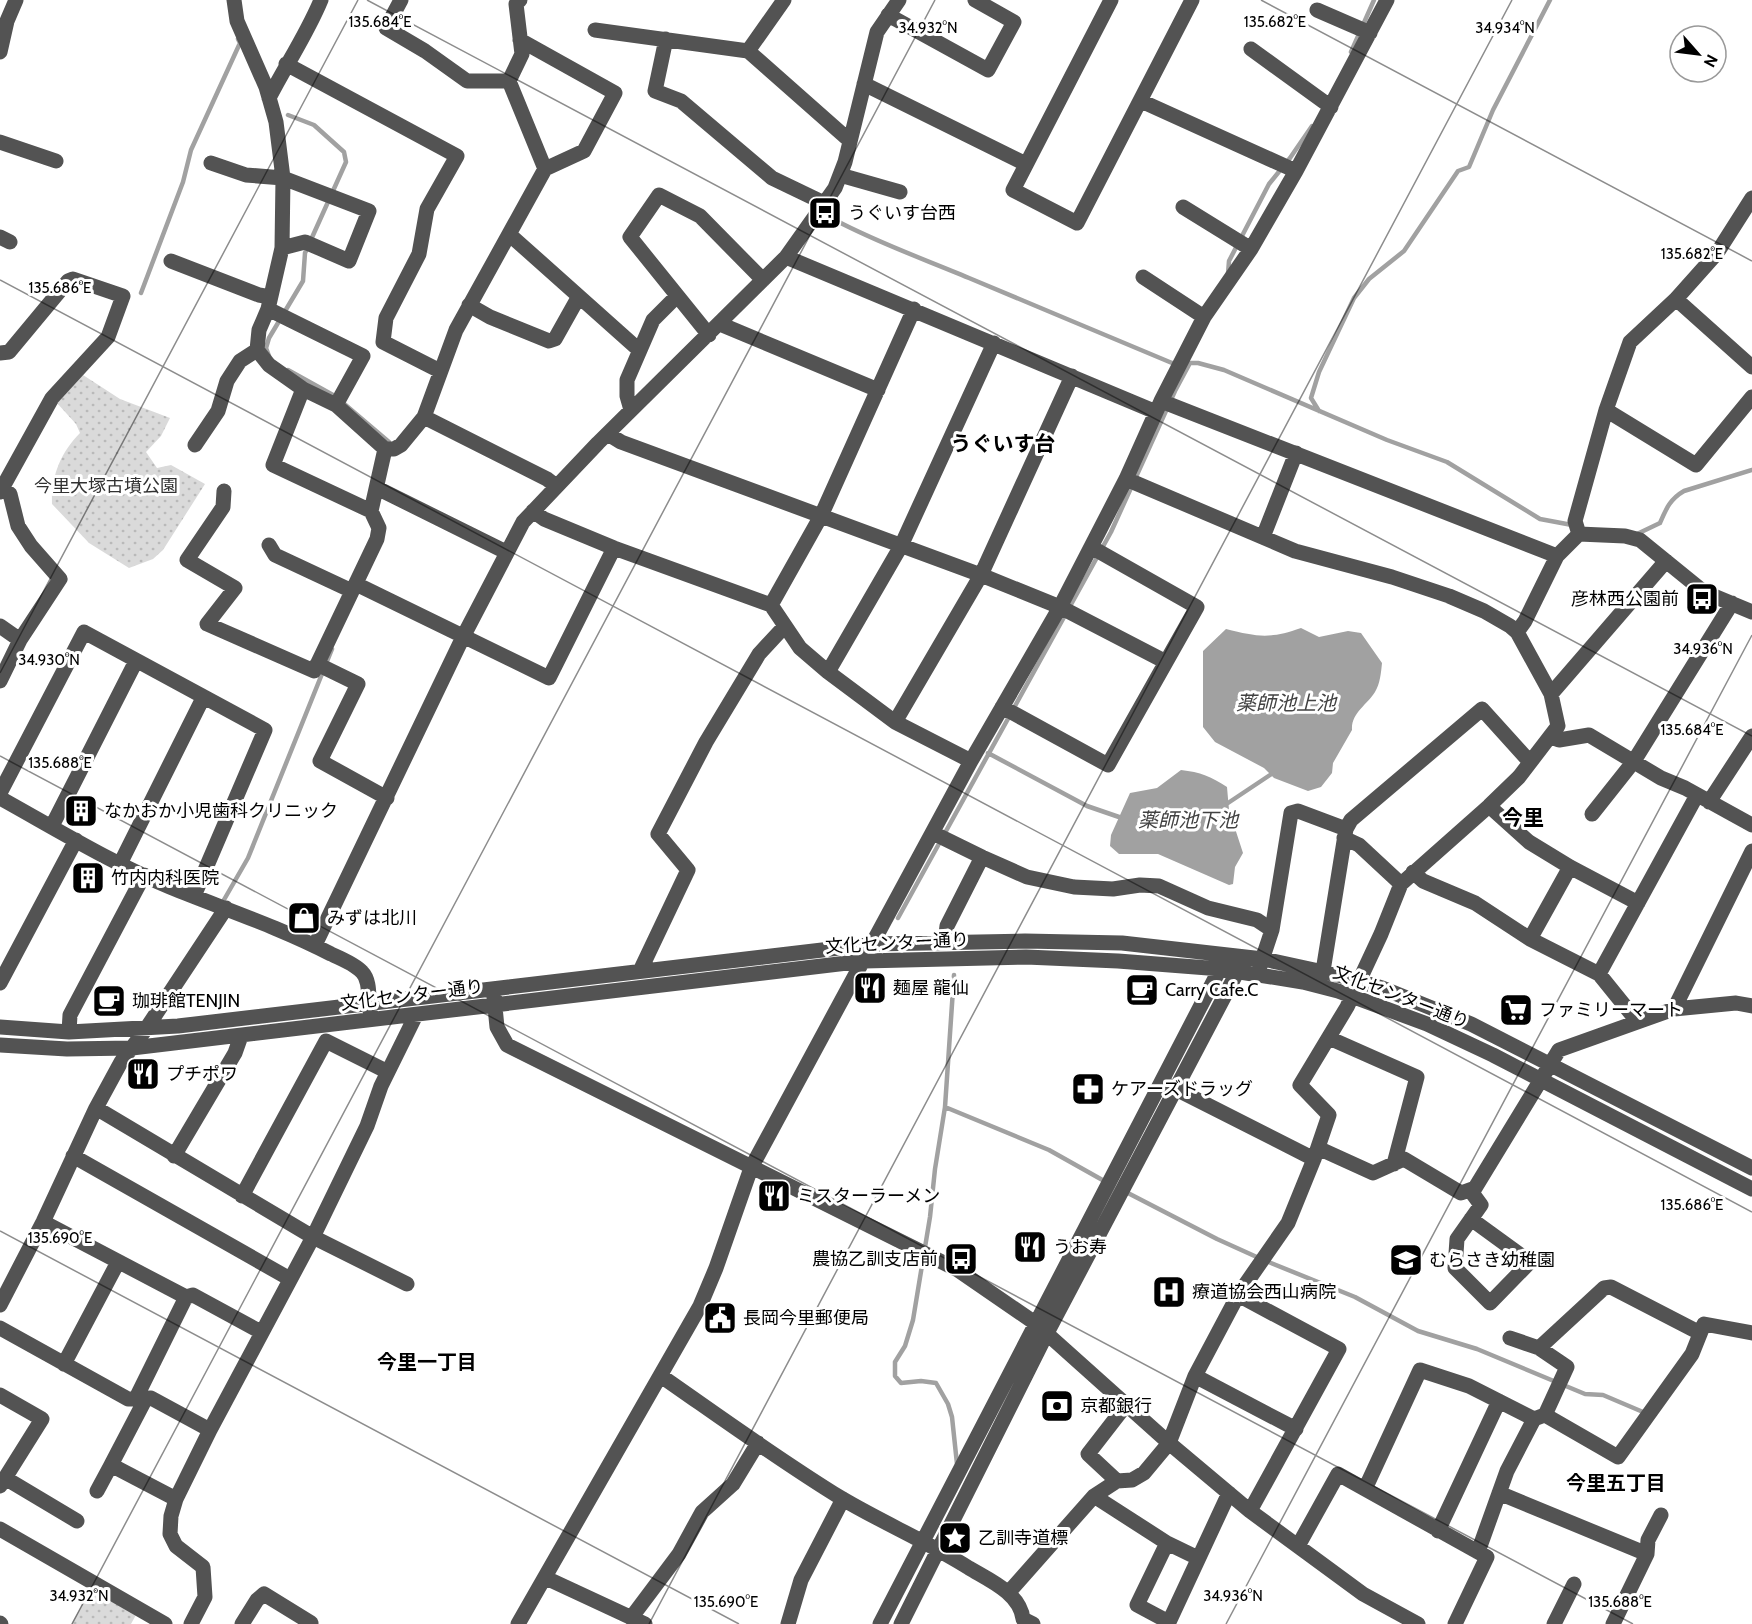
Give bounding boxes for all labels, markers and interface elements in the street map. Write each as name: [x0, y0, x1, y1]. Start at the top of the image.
text: 135.684°E: [348, 13, 412, 31]
text: 135.682°E: [1244, 13, 1306, 31]
text: 34.932°N: [898, 19, 958, 37]
text: 34.934°N: [1475, 19, 1535, 37]
north arrow: [1668, 24, 1728, 84]
text: N: [1700, 51, 1722, 70]
bus stop icon: うぐいす台西: [807, 195, 843, 231]
place label: うぐいす台西: [848, 202, 956, 224]
text: 135.682°E: [1661, 245, 1723, 263]
text: 135.686°E: [29, 279, 91, 297]
district label: うぐいす台: [951, 431, 1056, 456]
park label: 今里大塚古墳公園: [34, 475, 178, 497]
bus stop icon: 彦林西公園前: [1684, 581, 1720, 617]
place label: 彦林西公園前: [1571, 588, 1679, 610]
text: 34.936°N: [1673, 640, 1733, 658]
text: 34.930°N: [18, 651, 80, 669]
water label: 薬師池上池: [1236, 691, 1338, 715]
text: 135.684°E: [1660, 721, 1724, 739]
text: 135.688°E: [28, 754, 92, 772]
building icon: なかおか小児歯科クリニック: [63, 793, 99, 829]
place label: なかおか小児歯科クリニック: [104, 800, 338, 822]
district label: 今里: [1502, 805, 1544, 830]
water label: 薬師池下池: [1138, 808, 1240, 832]
building icon: 竹内内科医院: [70, 860, 106, 896]
place label: 竹内内科医院: [111, 867, 219, 889]
shop icon: みずは北川: [286, 900, 322, 936]
place label: みずは北川: [327, 907, 417, 929]
street label: 文化センター通り: [825, 928, 969, 958]
street label: 文化センター通り: [1330, 961, 1472, 1033]
restaurant icon: 麺屋 龍仙: [852, 970, 888, 1006]
cafe icon: Carry Cafe.C: [1124, 972, 1160, 1008]
street label: 文化センター通り: [339, 975, 485, 1015]
place label: 麺屋 龍仙: [893, 977, 969, 999]
place label: Carry Cafe.C: [1165, 979, 1258, 1001]
cafe icon: 珈琲館TENJIN: [91, 983, 127, 1019]
place label: 珈琲館TENJIN: [132, 990, 240, 1012]
supermarket icon: ファミリーマート: [1498, 992, 1534, 1028]
place label: ファミリーマート: [1539, 999, 1683, 1021]
restaurant icon: プチポワ: [125, 1056, 161, 1092]
place label: プチポワ: [166, 1063, 238, 1085]
pharmacy icon: ケアーズドラッグ: [1070, 1071, 1106, 1107]
place label: ケアーズドラッグ: [1111, 1078, 1253, 1100]
restaurant icon: ミスターラーメン: [756, 1178, 792, 1214]
place label: ミスターラーメン: [797, 1185, 940, 1207]
text: 135.686°E: [1661, 1196, 1723, 1214]
text: 135.690°E: [28, 1229, 92, 1247]
restaurant icon: うお寿: [1012, 1229, 1048, 1265]
place label: うお寿: [1053, 1236, 1107, 1258]
bus stop icon: 農協乙訓支店前: [943, 1241, 979, 1277]
school or university icon: むらさき幼稚園: [1388, 1242, 1424, 1278]
place label: 農協乙訓支店前: [812, 1248, 938, 1270]
place label: むらさき幼稚園: [1429, 1249, 1555, 1271]
hospital icon: 療道協会西山病院: [1151, 1274, 1187, 1310]
place label: 療道協会西山病院: [1192, 1281, 1336, 1303]
public building icon: 長岡今里郵便局: [702, 1300, 738, 1336]
place label: 長岡今里郵便局: [743, 1307, 869, 1329]
district label: 今里一丁目: [377, 1350, 477, 1374]
bank icon: 京都銀行: [1039, 1388, 1075, 1424]
place label: 京都銀行: [1080, 1395, 1152, 1417]
district label: 今里五丁目: [1566, 1471, 1666, 1495]
place icon: 乙訓寺道標: [937, 1520, 973, 1556]
place label: 乙訓寺道標: [978, 1527, 1068, 1549]
text: 34.932°N: [49, 1587, 109, 1605]
text: 34.936°N: [1203, 1587, 1263, 1605]
text: 135.690°E: [694, 1593, 758, 1611]
text: 135.688°E: [1588, 1593, 1652, 1611]

